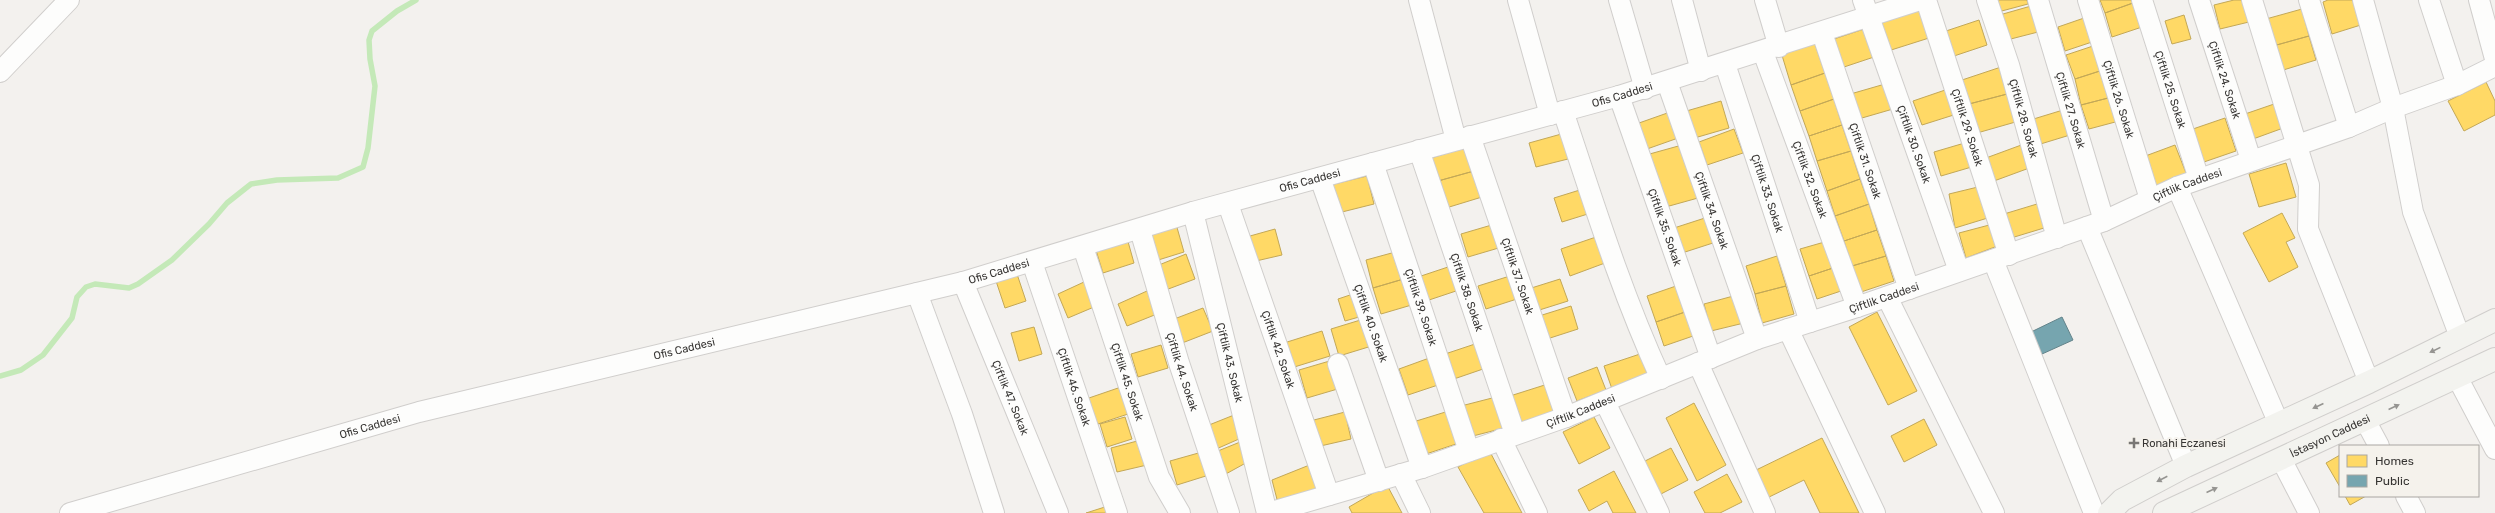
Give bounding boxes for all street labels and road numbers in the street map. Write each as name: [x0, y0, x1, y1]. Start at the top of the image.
street label: Çiftlik 24. Sokak: [2206, 39, 2243, 121]
street label: Çiftlik 25. Sokak: [2152, 49, 2189, 131]
street label: Çiftlik 26. Sokak: [2100, 59, 2137, 140]
street label: Çiftlik 27. Sokak: [2053, 70, 2088, 151]
street label: Çiftlik 28. Sokak: [2006, 77, 2041, 160]
street label: Ofis Caddesi: [1590, 80, 1654, 110]
street label: Çiftlik 29. Sokak: [1948, 87, 1986, 168]
street label: Çiftlik 30. Sokak: [1894, 104, 1933, 185]
street label: Çiftlik 31. Sokak: [1846, 121, 1884, 201]
street label: Çiftlik 32. Sokak: [1789, 139, 1830, 220]
street label: Çiftlik 33. Sokak: [1748, 153, 1786, 234]
street label: Ofis Caddesi: [1278, 166, 1342, 195]
street label: Çiftlik Caddesi: [2151, 166, 2224, 204]
street label: Çiftlik 34. Sokak: [1692, 170, 1731, 251]
street label: Çiftlik 35. Sokak: [1645, 187, 1684, 268]
street label: Çiftlik 37. Sokak: [1498, 236, 1537, 316]
street label: Çiftlik 38. Sokak: [1447, 251, 1486, 333]
street label: Ofis Caddesi: [967, 256, 1031, 287]
street label: Çiftlik 39. Sokak: [1402, 267, 1440, 348]
street label: Çiftlik Caddesi: [1847, 280, 1921, 316]
street label: Çiftlik 40. Sokak: [1351, 283, 1390, 365]
street label: Çiftlik 42. Sokak: [1259, 309, 1298, 391]
street label: Çiftlik 43. Sokak: [1213, 321, 1246, 404]
street label: Çiftlik 44. Sokak: [1163, 331, 1201, 413]
street label: Ofis Caddesi: [652, 335, 716, 363]
street label: Çiftlik 45. Sokak: [1108, 341, 1146, 423]
street label: Çiftlik 46. Sokak: [1055, 346, 1093, 428]
street label: Çiftlik 47. Sokak: [989, 358, 1031, 437]
street label: Çiftlik Caddesi: [1544, 392, 1617, 431]
street label: Ofis Caddesi: [338, 412, 402, 442]
street label: İstasyon Caddesi: [2288, 412, 2372, 460]

